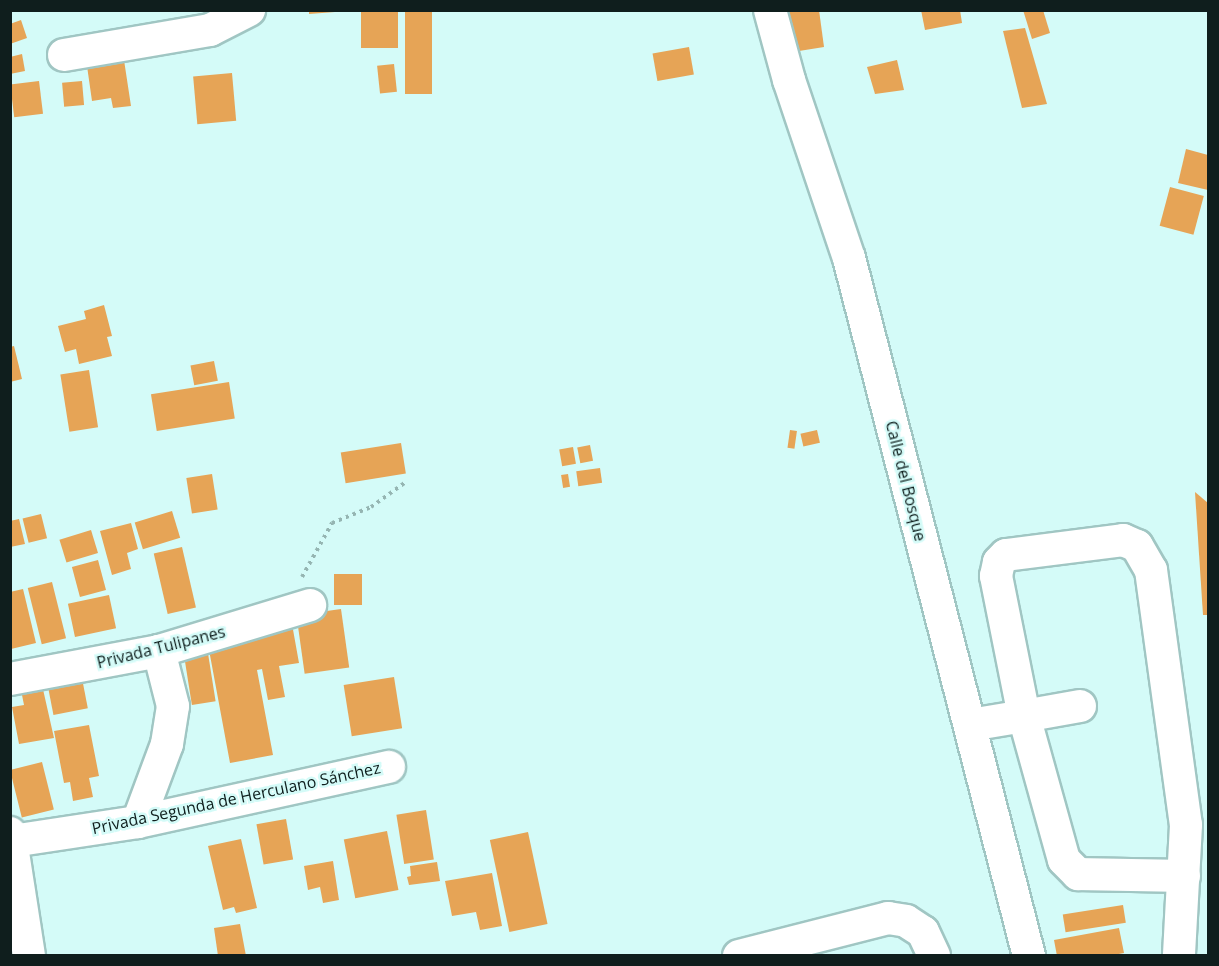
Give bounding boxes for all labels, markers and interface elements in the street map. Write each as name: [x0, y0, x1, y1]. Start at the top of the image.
street label: Calle del Bosque: [882, 419, 930, 543]
street label: Privada Tulipanes: [95, 622, 227, 672]
street label: Privada Segunda de Herculano Sánchez: [90, 758, 382, 838]

